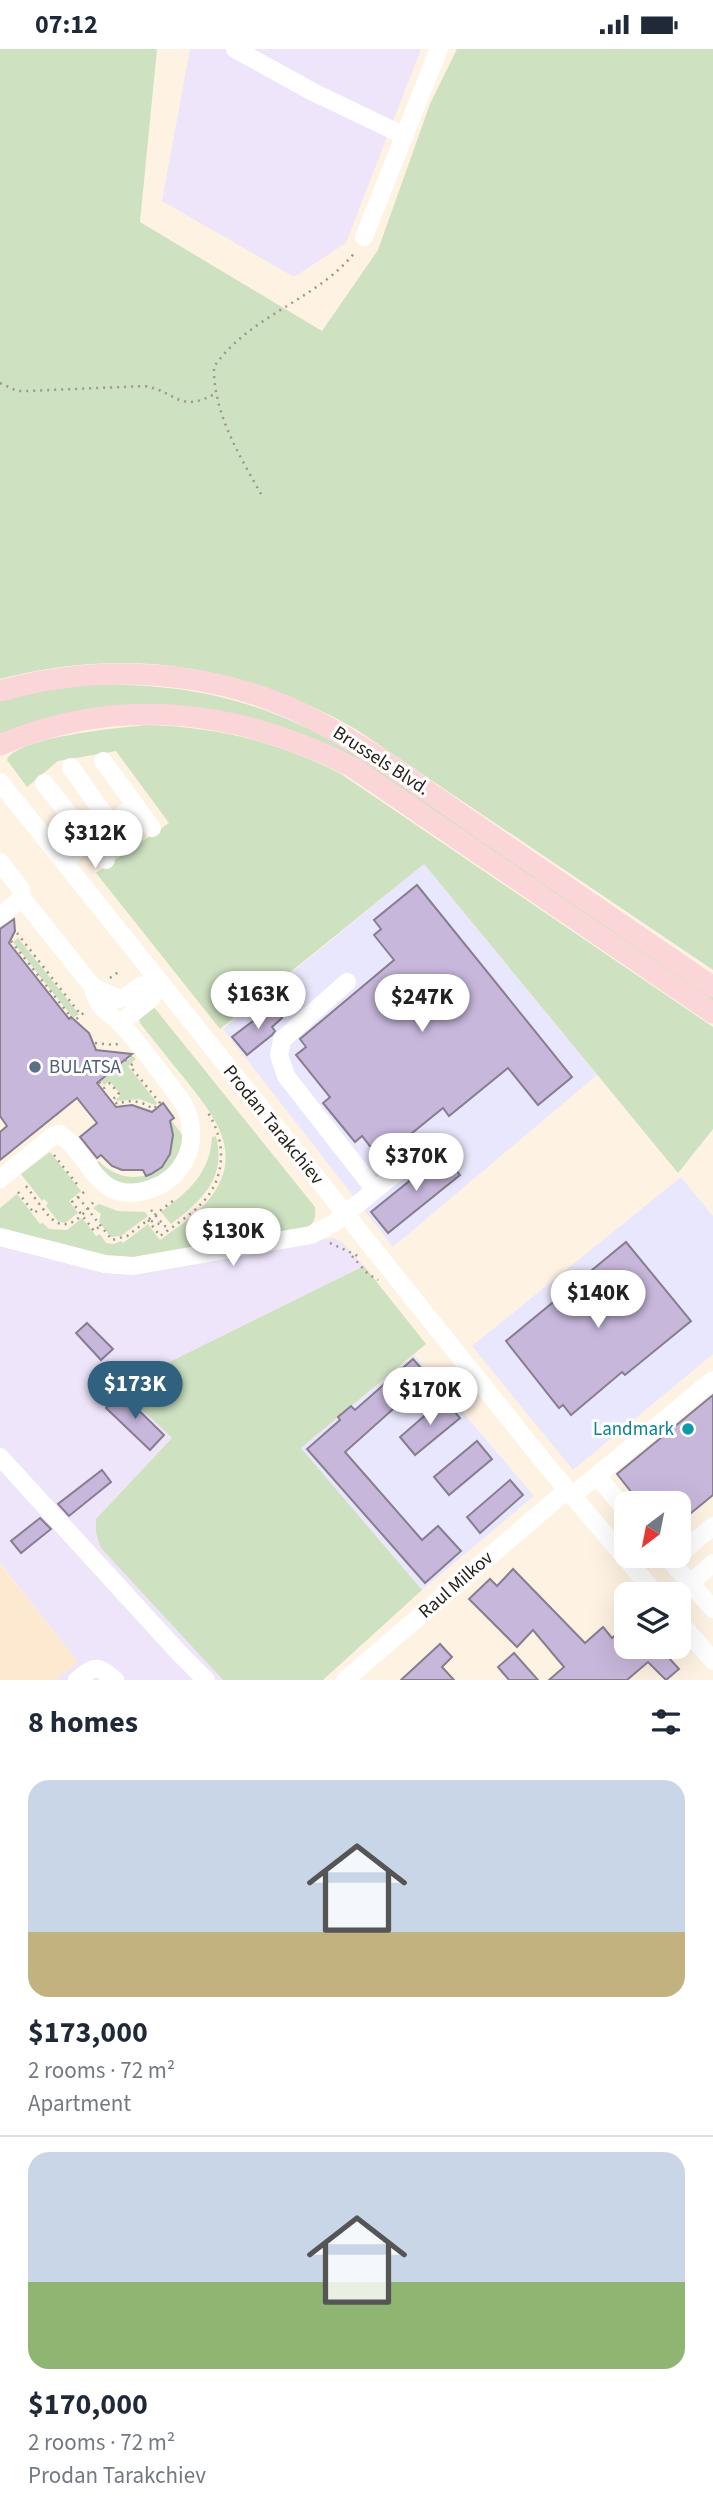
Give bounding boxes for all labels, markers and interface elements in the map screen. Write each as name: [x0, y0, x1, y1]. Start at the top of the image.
text: 07:12: [35, 6, 98, 43]
street label: Brussels Blvd.: [327, 720, 435, 802]
pin: $312K: [46, 811, 144, 870]
text: $312K: [64, 816, 126, 849]
pin: $163K: [209, 971, 307, 1031]
pin: $247K: [373, 975, 471, 1034]
text: $163K: [227, 977, 289, 1010]
text: $247K: [391, 980, 453, 1013]
place label: BULATSA: [49, 1054, 122, 1081]
marker: BULATSA: [27, 1059, 43, 1075]
street label: Prodan Tarakchiev: [216, 1059, 330, 1191]
pin: $370K: [367, 1133, 465, 1193]
text: $370K: [385, 1139, 447, 1172]
pin: $130K: [184, 1209, 282, 1268]
text: $130K: [202, 1214, 264, 1247]
pin: $140K: [549, 1271, 647, 1330]
text: $140K: [567, 1276, 629, 1309]
pin: $173K: [86, 1361, 184, 1421]
text: $173K: [104, 1367, 166, 1400]
pin: $170K: [381, 1367, 479, 1427]
text: $170K: [399, 1373, 461, 1406]
place label: Landmark: [593, 1416, 675, 1443]
marker: Landmark: [680, 1421, 696, 1437]
north arrow: [614, 1491, 691, 1568]
map controls: [614, 1491, 691, 1659]
street label: Raul Milkov: [413, 1545, 499, 1625]
button: layers: [614, 1582, 691, 1659]
text: 8 homes: [28, 1701, 138, 1744]
icon: filters: [647, 1703, 685, 1741]
icon: home: [294, 1825, 420, 1951]
text: $173,000: [28, 2011, 148, 2054]
text: 2 rooms · 72 m²: [28, 2054, 175, 2087]
text: Apartment: [28, 2087, 131, 2120]
icon: home: [294, 2197, 420, 2323]
text: $170,000: [28, 2383, 148, 2426]
text: 2 rooms · 72 m²: [28, 2426, 175, 2459]
text: Prodan Tarakchiev: [28, 2459, 206, 2492]

